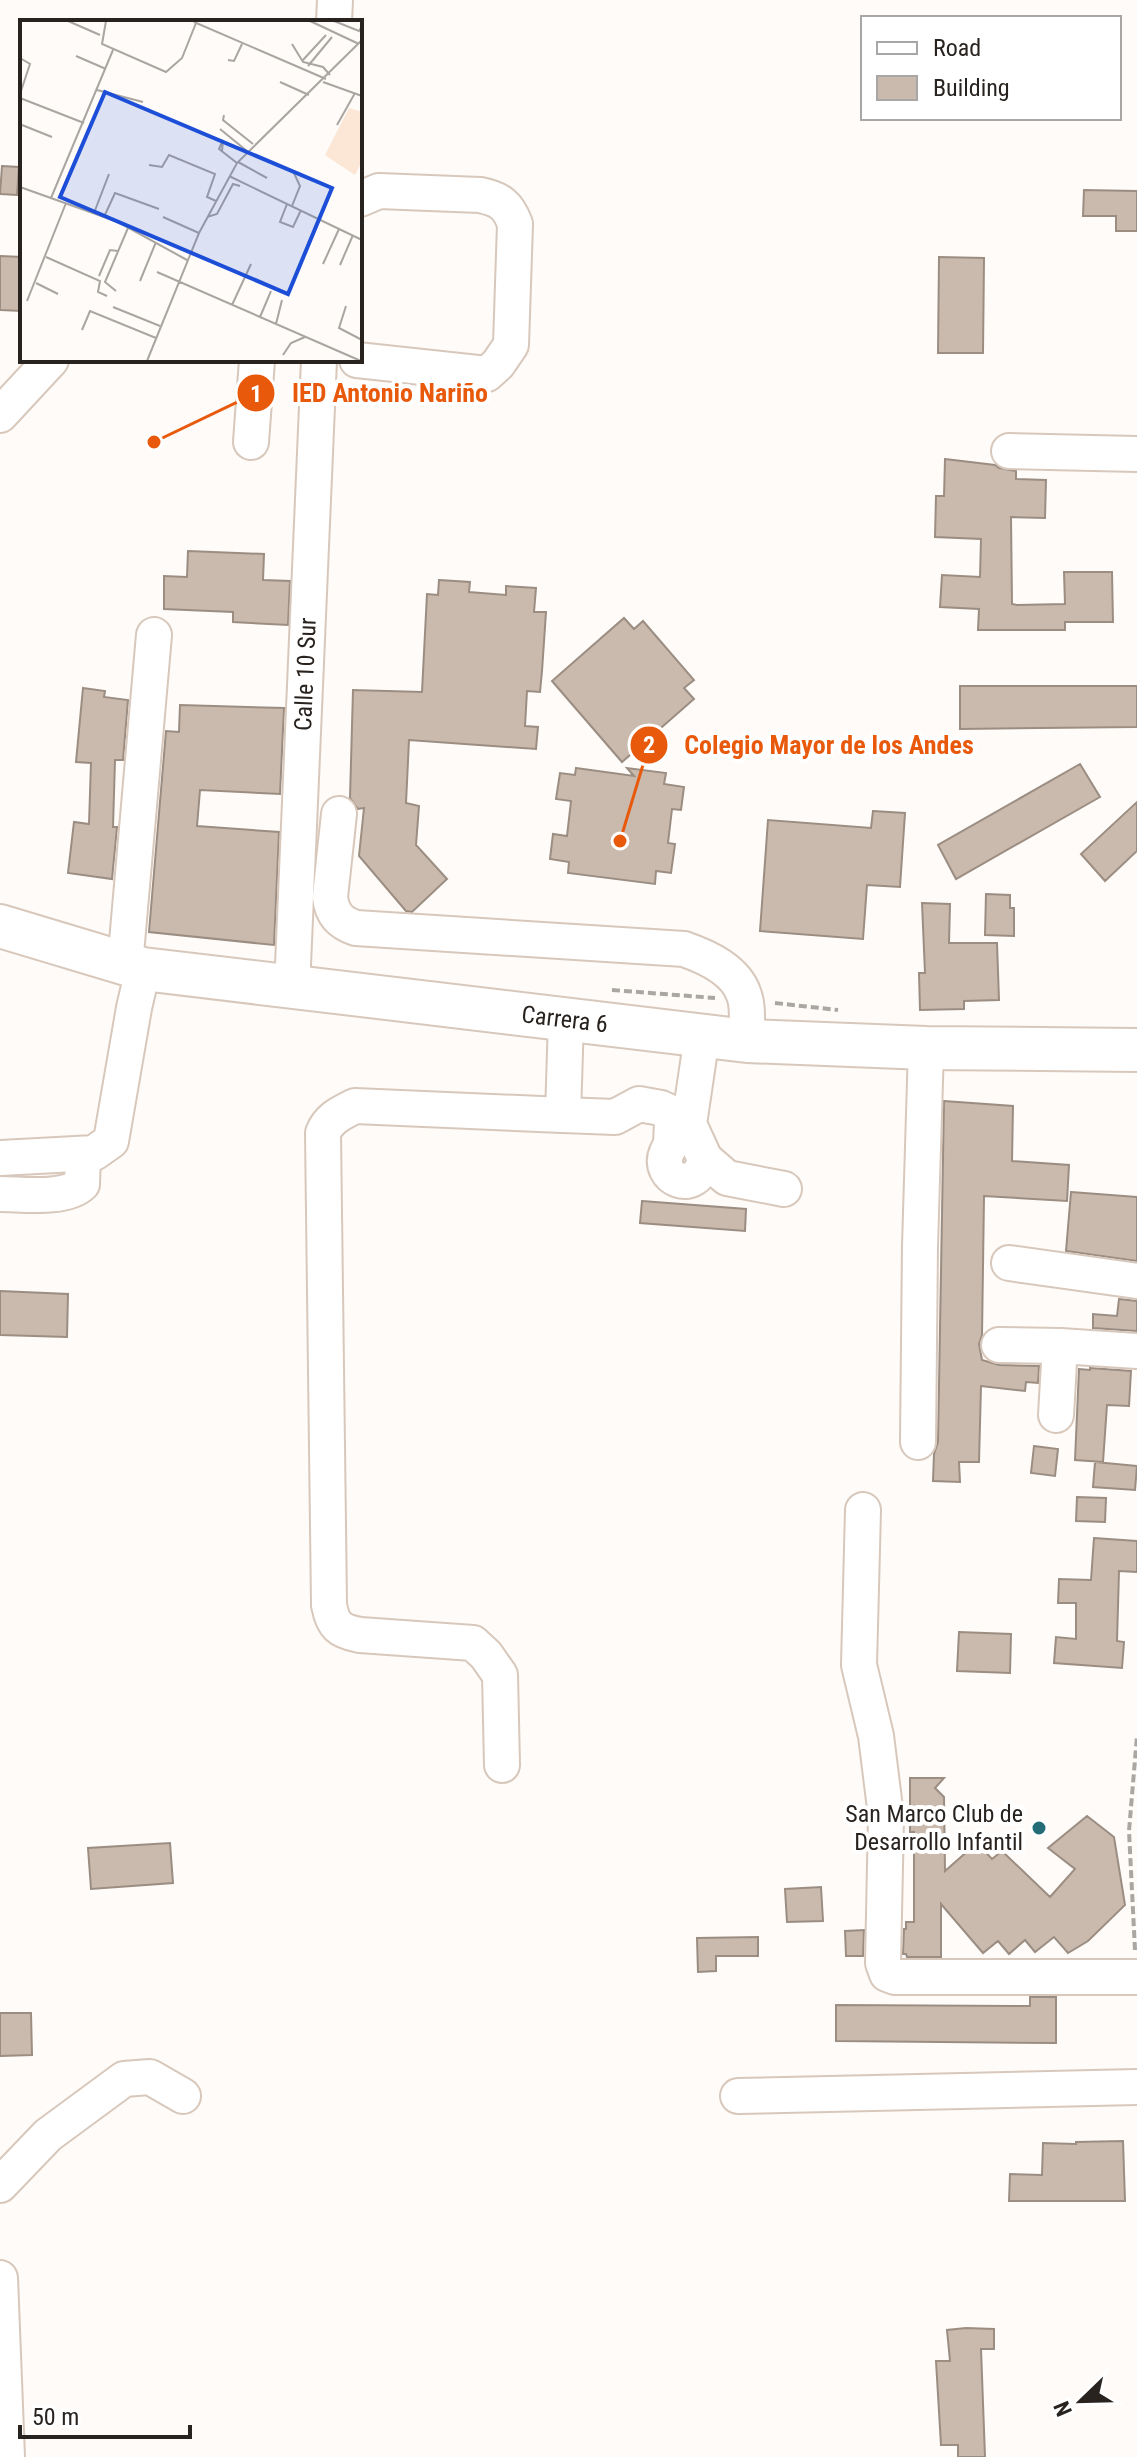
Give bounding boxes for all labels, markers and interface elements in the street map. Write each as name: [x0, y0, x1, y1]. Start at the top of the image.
legend: [861, 16, 1121, 120]
inset map: [20, 20, 362, 362]
text: Road: [933, 34, 981, 62]
text: Building: [933, 74, 1010, 102]
callout: IED Antonio Nariño: [236, 368, 504, 418]
text: IED Antonio Nariño: [292, 378, 488, 408]
text: 1: [250, 380, 262, 408]
street label: Calle 10 Sur: [289, 617, 322, 732]
callout: Colegio Mayor de los Andes: [629, 720, 990, 770]
text: Colegio Mayor de los Andes: [684, 730, 974, 760]
text: 2: [643, 731, 655, 759]
street label: Carrera 6: [520, 1000, 609, 1038]
place label: San Marco Club de Desarrollo Infantil: [845, 1800, 1023, 1856]
marker: San Marco Club de Desarrollo Infantil: [1030, 1819, 1048, 1837]
north arrow: [1041, 2361, 1121, 2441]
scale bar: [20, 2389, 190, 2439]
text: N: [1049, 2398, 1077, 2420]
text: 50 m: [32, 2403, 79, 2431]

